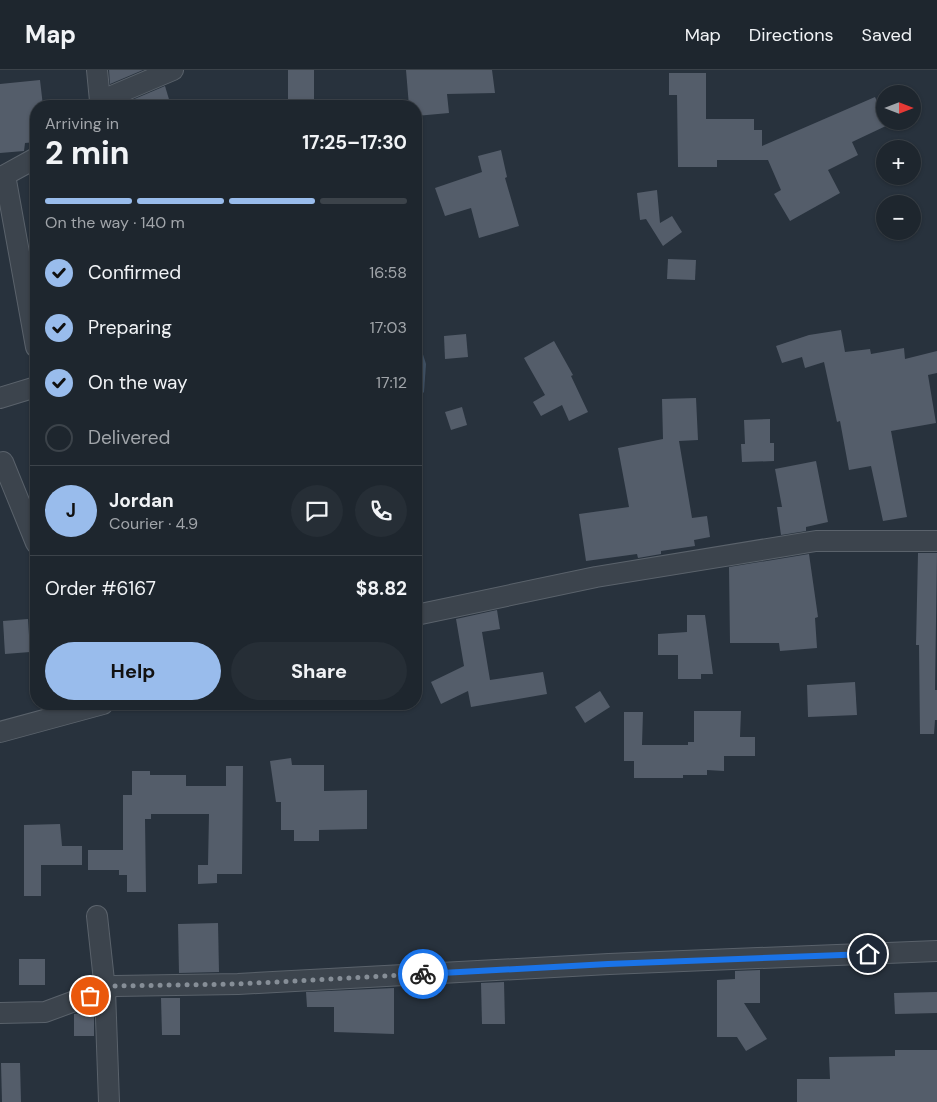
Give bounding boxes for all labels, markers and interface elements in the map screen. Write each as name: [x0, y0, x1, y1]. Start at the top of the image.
text: Map: [25, 19, 76, 50]
text: Map: [685, 23, 721, 47]
text: Directions: [749, 23, 834, 47]
text: Saved: [862, 23, 912, 47]
north arrow: [876, 85, 921, 130]
map controls: [876, 85, 921, 240]
text: Arriving in: [45, 113, 119, 134]
text: 17:25–17:30: [302, 130, 407, 155]
text: 2 min: [45, 132, 130, 174]
button: +: [876, 140, 921, 185]
button: −: [876, 195, 921, 240]
text: On the way · 140 m: [45, 212, 185, 233]
icon: check: [45, 259, 73, 287]
text: Confirmed: [88, 260, 181, 285]
text: 16:58: [369, 262, 407, 283]
icon: check: [45, 314, 73, 342]
text: Preparing: [88, 315, 172, 340]
text: 17:03: [370, 317, 407, 338]
icon: check: [45, 369, 73, 397]
text: On the way: [88, 370, 188, 395]
text: 17:12: [376, 372, 407, 393]
text: Delivered: [88, 425, 170, 450]
button: chat: [291, 485, 343, 537]
button: phone: [355, 485, 407, 537]
text: Jordan: [109, 488, 174, 513]
text: J: [66, 498, 76, 523]
text: Courier · 4.9: [109, 513, 198, 534]
text: Order #6167: [45, 576, 156, 601]
text: $8.82: [356, 576, 407, 601]
button: Help: [45, 642, 221, 700]
button: Share: [231, 642, 407, 700]
pin: [847, 933, 889, 975]
icon: home: [854, 940, 882, 968]
courier: [398, 949, 448, 999]
icon: bike: [409, 960, 437, 988]
pin: [69, 975, 111, 1017]
icon: bag: [76, 982, 104, 1010]

